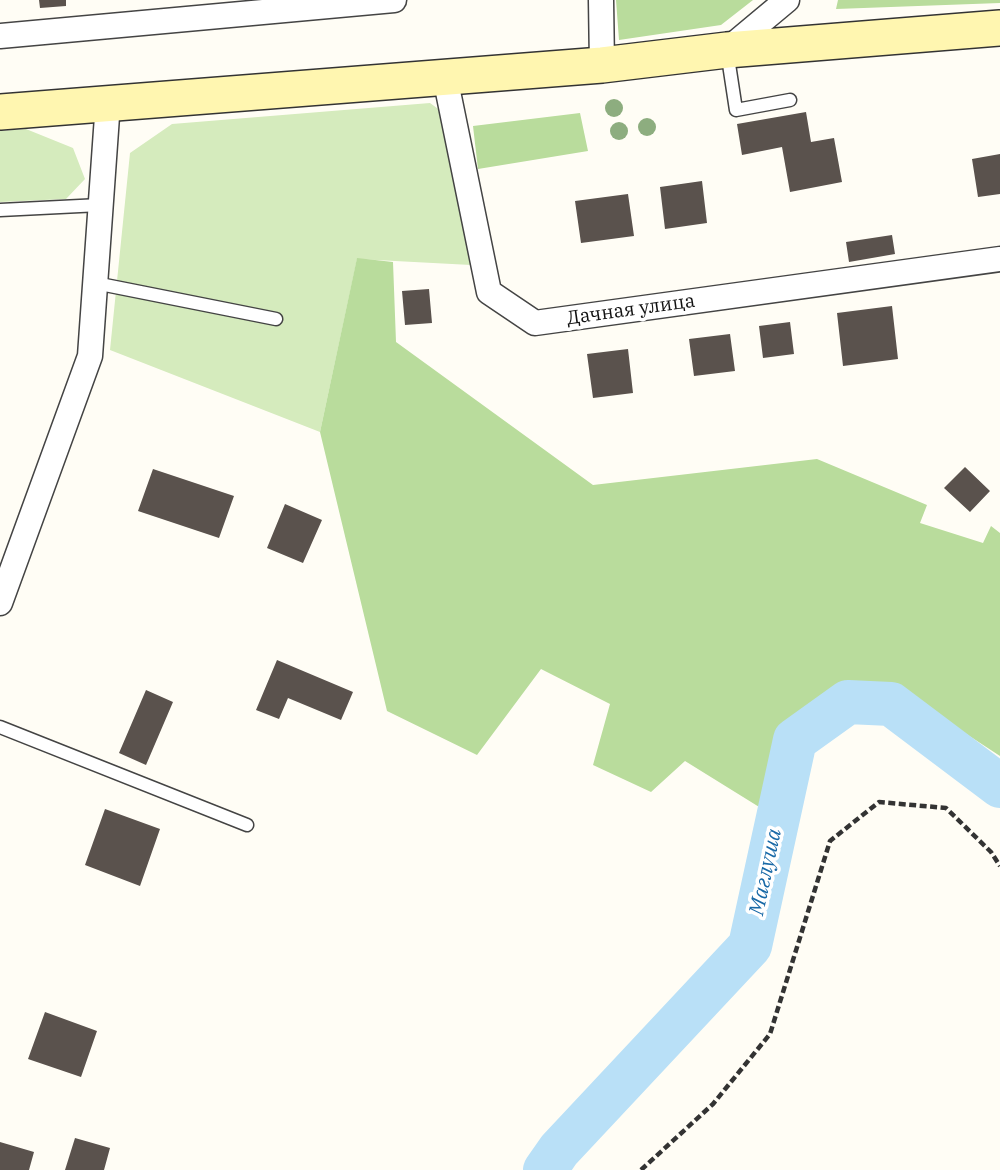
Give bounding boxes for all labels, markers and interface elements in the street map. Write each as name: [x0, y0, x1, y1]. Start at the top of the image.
street label: Дачная улица: [565, 290, 697, 330]
water label: Маглуша: [745, 827, 787, 917]

